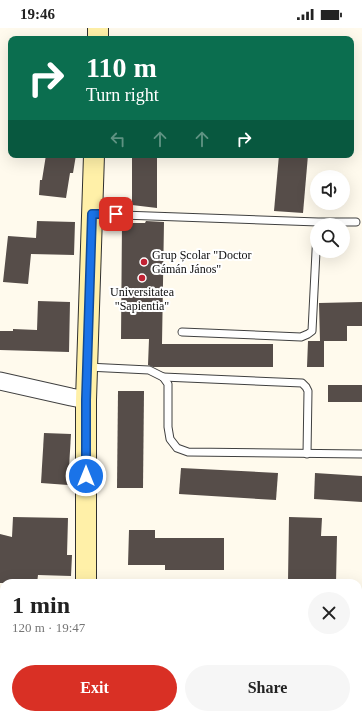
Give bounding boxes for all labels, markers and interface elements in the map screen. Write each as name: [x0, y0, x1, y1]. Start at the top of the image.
text: 19:46: [20, 6, 55, 22]
icon: right: [20, 52, 72, 104]
text: 110 m: [86, 52, 157, 83]
text: Turn right: [86, 85, 159, 105]
icon: left: [107, 128, 129, 150]
icon: ahead: [149, 128, 171, 150]
icon: ahead: [191, 128, 213, 150]
icon: right: [233, 128, 255, 150]
map controls: [310, 170, 350, 258]
button: sound: [310, 170, 350, 210]
pin: [99, 197, 133, 231]
icon: arrive: [105, 203, 127, 225]
button: search: [310, 218, 350, 258]
place label: Grup Școlar "Doctor Gámán János": [152, 248, 252, 276]
marker: Grup Școlar "Doctor Gámán János": [139, 257, 149, 267]
marker: Universitatea "Sapientia": [137, 273, 147, 283]
place label: Universitatea "Sapientia": [110, 285, 175, 313]
position arrow: [65, 455, 107, 497]
text: 1 min: [12, 592, 70, 618]
button: close: [308, 592, 350, 634]
text: 120 m · 19:47: [12, 620, 85, 635]
button: Exit: [12, 665, 177, 711]
button: Share: [185, 665, 350, 711]

